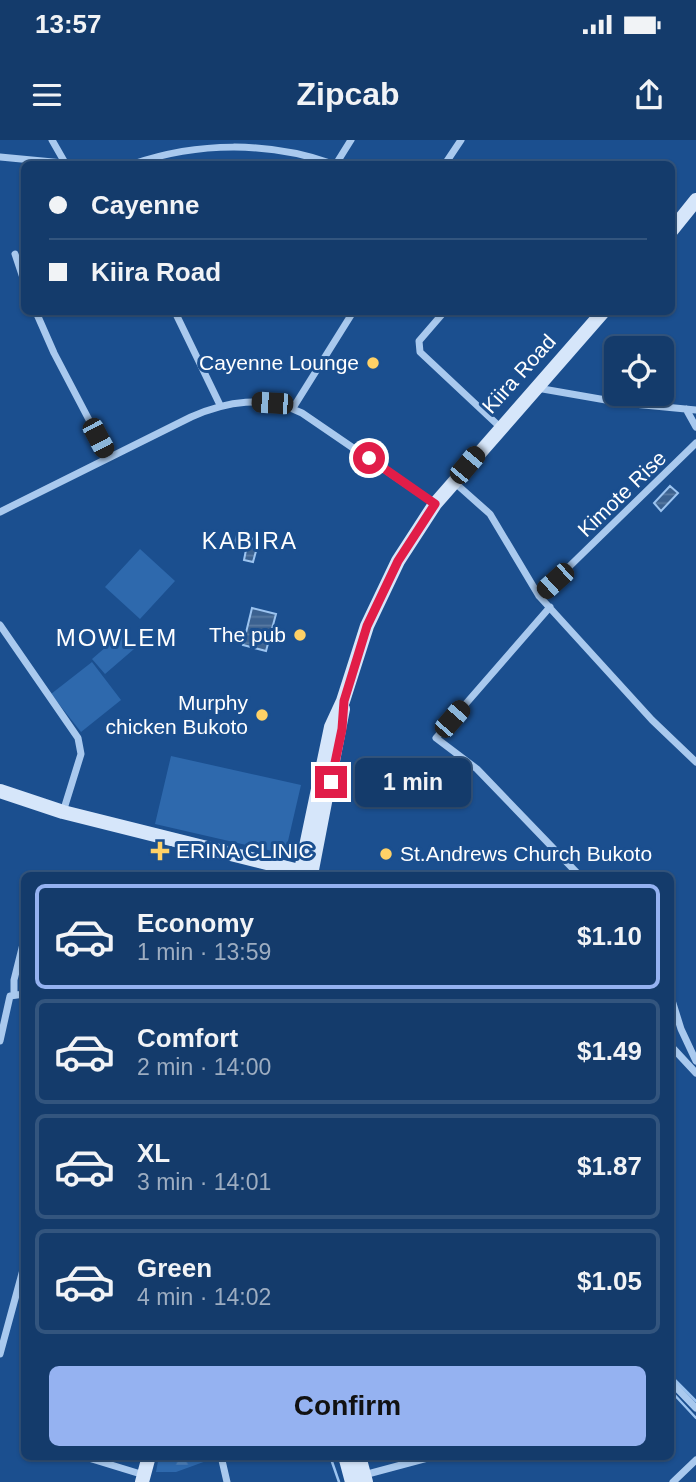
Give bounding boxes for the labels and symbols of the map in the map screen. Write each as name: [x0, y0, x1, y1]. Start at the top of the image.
street label: Kiira Road: [477, 330, 560, 418]
place label: Cayenne Lounge: [199, 351, 359, 374]
marker: Cayenne Lounge: [365, 355, 381, 371]
car: [251, 391, 294, 415]
car: [79, 415, 118, 461]
route start: [353, 442, 385, 474]
car: [446, 442, 489, 488]
street label: Kimote Rise: [573, 446, 670, 541]
district label: KABIRA: [202, 528, 298, 554]
car: [533, 559, 578, 603]
place label: The pub: [209, 623, 286, 646]
district label: MOWLEM: [56, 624, 178, 651]
marker: The pub: [292, 627, 308, 643]
place label: Murphy chicken Bukoto: [106, 691, 248, 738]
car: [431, 696, 474, 742]
marker: Murphy chicken Bukoto: [254, 707, 270, 723]
callout: 1 min: [356, 758, 471, 806]
route end: [315, 766, 347, 798]
place label: ERINA CLINIC: [176, 839, 314, 862]
marker: ERINA CLINIC: [150, 841, 170, 861]
place label: St.Andrews Church Bukoto: [400, 842, 652, 865]
marker: St.Andrews Church Bukoto: [378, 846, 394, 862]

